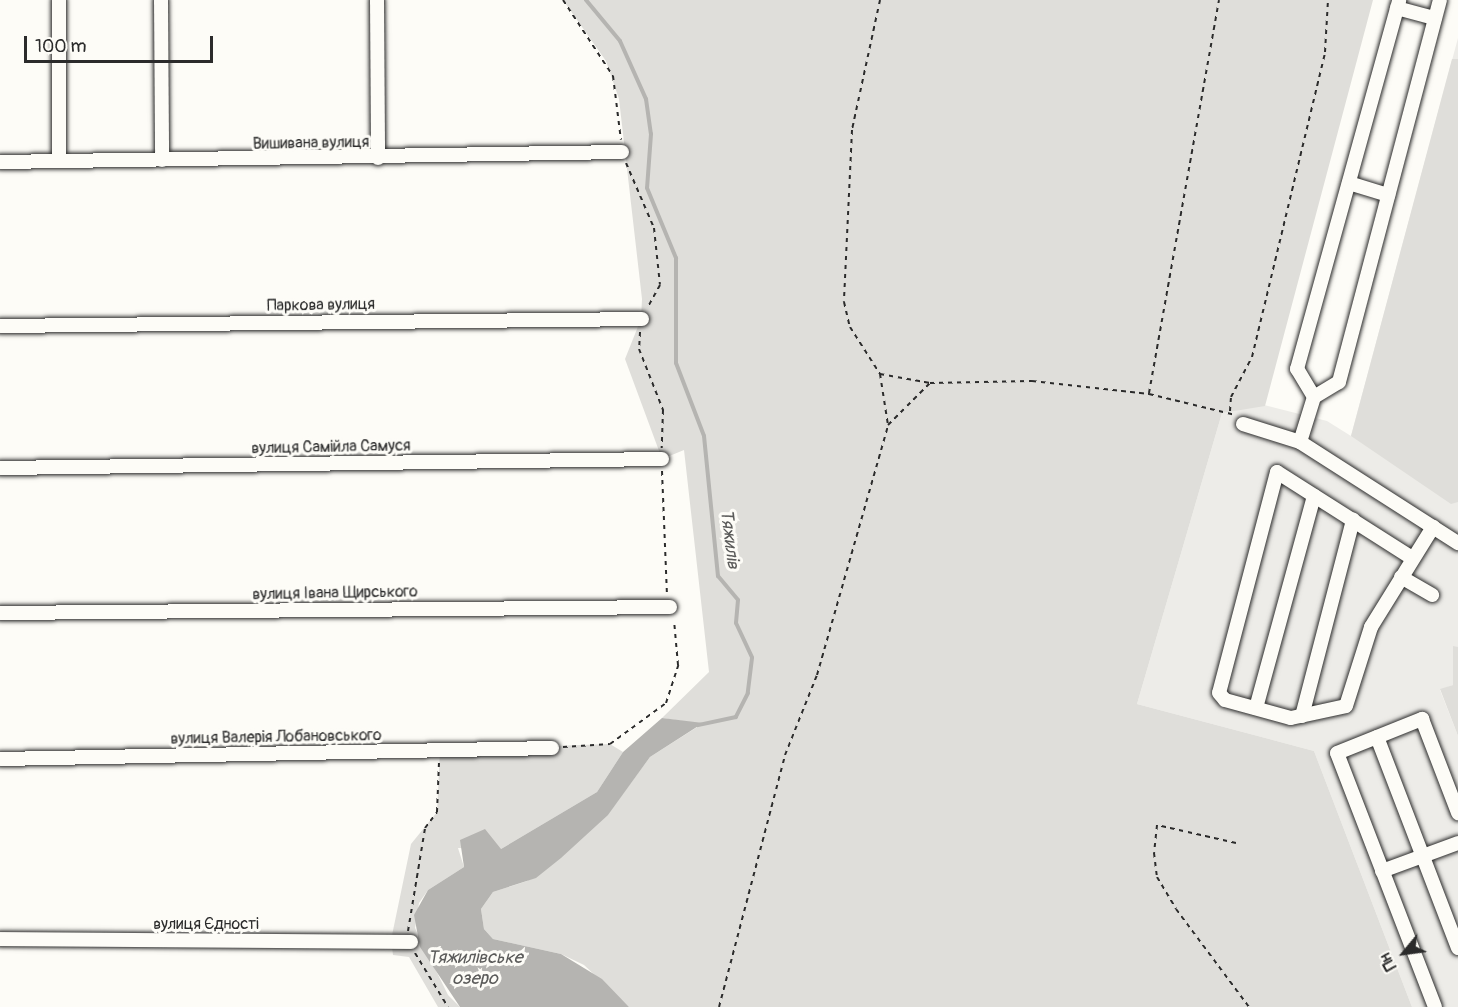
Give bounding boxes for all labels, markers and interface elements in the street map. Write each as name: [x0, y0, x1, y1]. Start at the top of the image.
scale bar: [27, 24, 216, 62]
text: 100 m: [35, 35, 87, 58]
street label: Вишивана вулиця: [253, 132, 369, 154]
street label: Паркова вулиця: [267, 294, 375, 316]
street label: вулиця Самійла Самуся: [251, 436, 411, 458]
water label: Тяжилів: [715, 508, 743, 570]
street label: вулиця Івана Щирського: [252, 582, 418, 604]
street label: вулиця Валерія Лобановського: [170, 726, 382, 748]
street label: вулиця Єдності: [153, 914, 259, 934]
north arrow: [1374, 923, 1434, 983]
water label: Тяжилівське озеро: [427, 948, 523, 990]
text: Пн: [1375, 949, 1401, 974]

